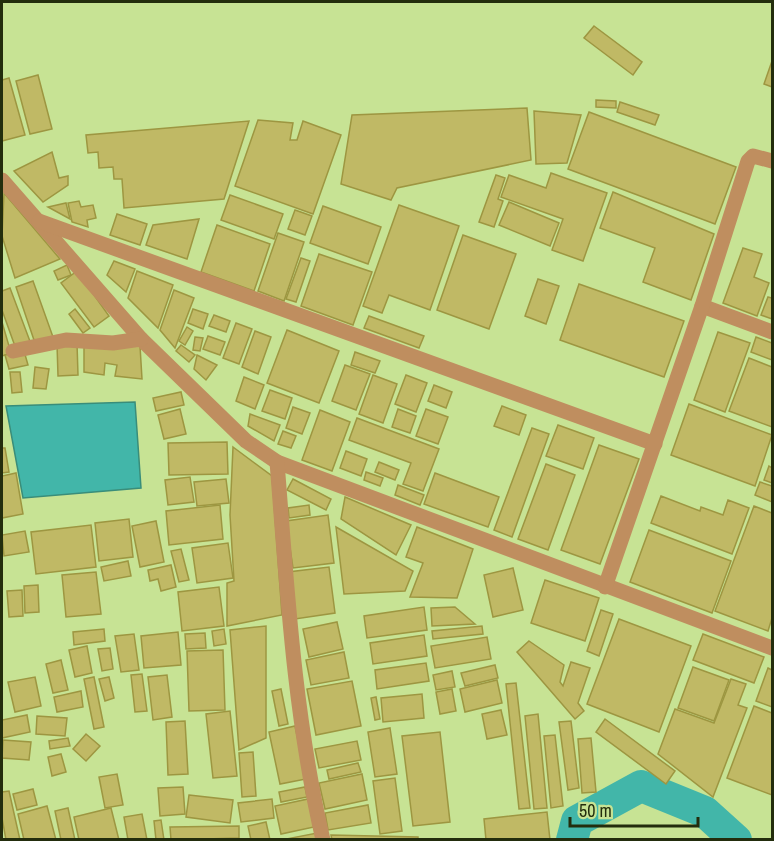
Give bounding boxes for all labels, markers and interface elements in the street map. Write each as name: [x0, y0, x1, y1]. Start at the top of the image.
scale bar: [570, 790, 698, 828]
text: 50 m: [579, 798, 612, 823]

